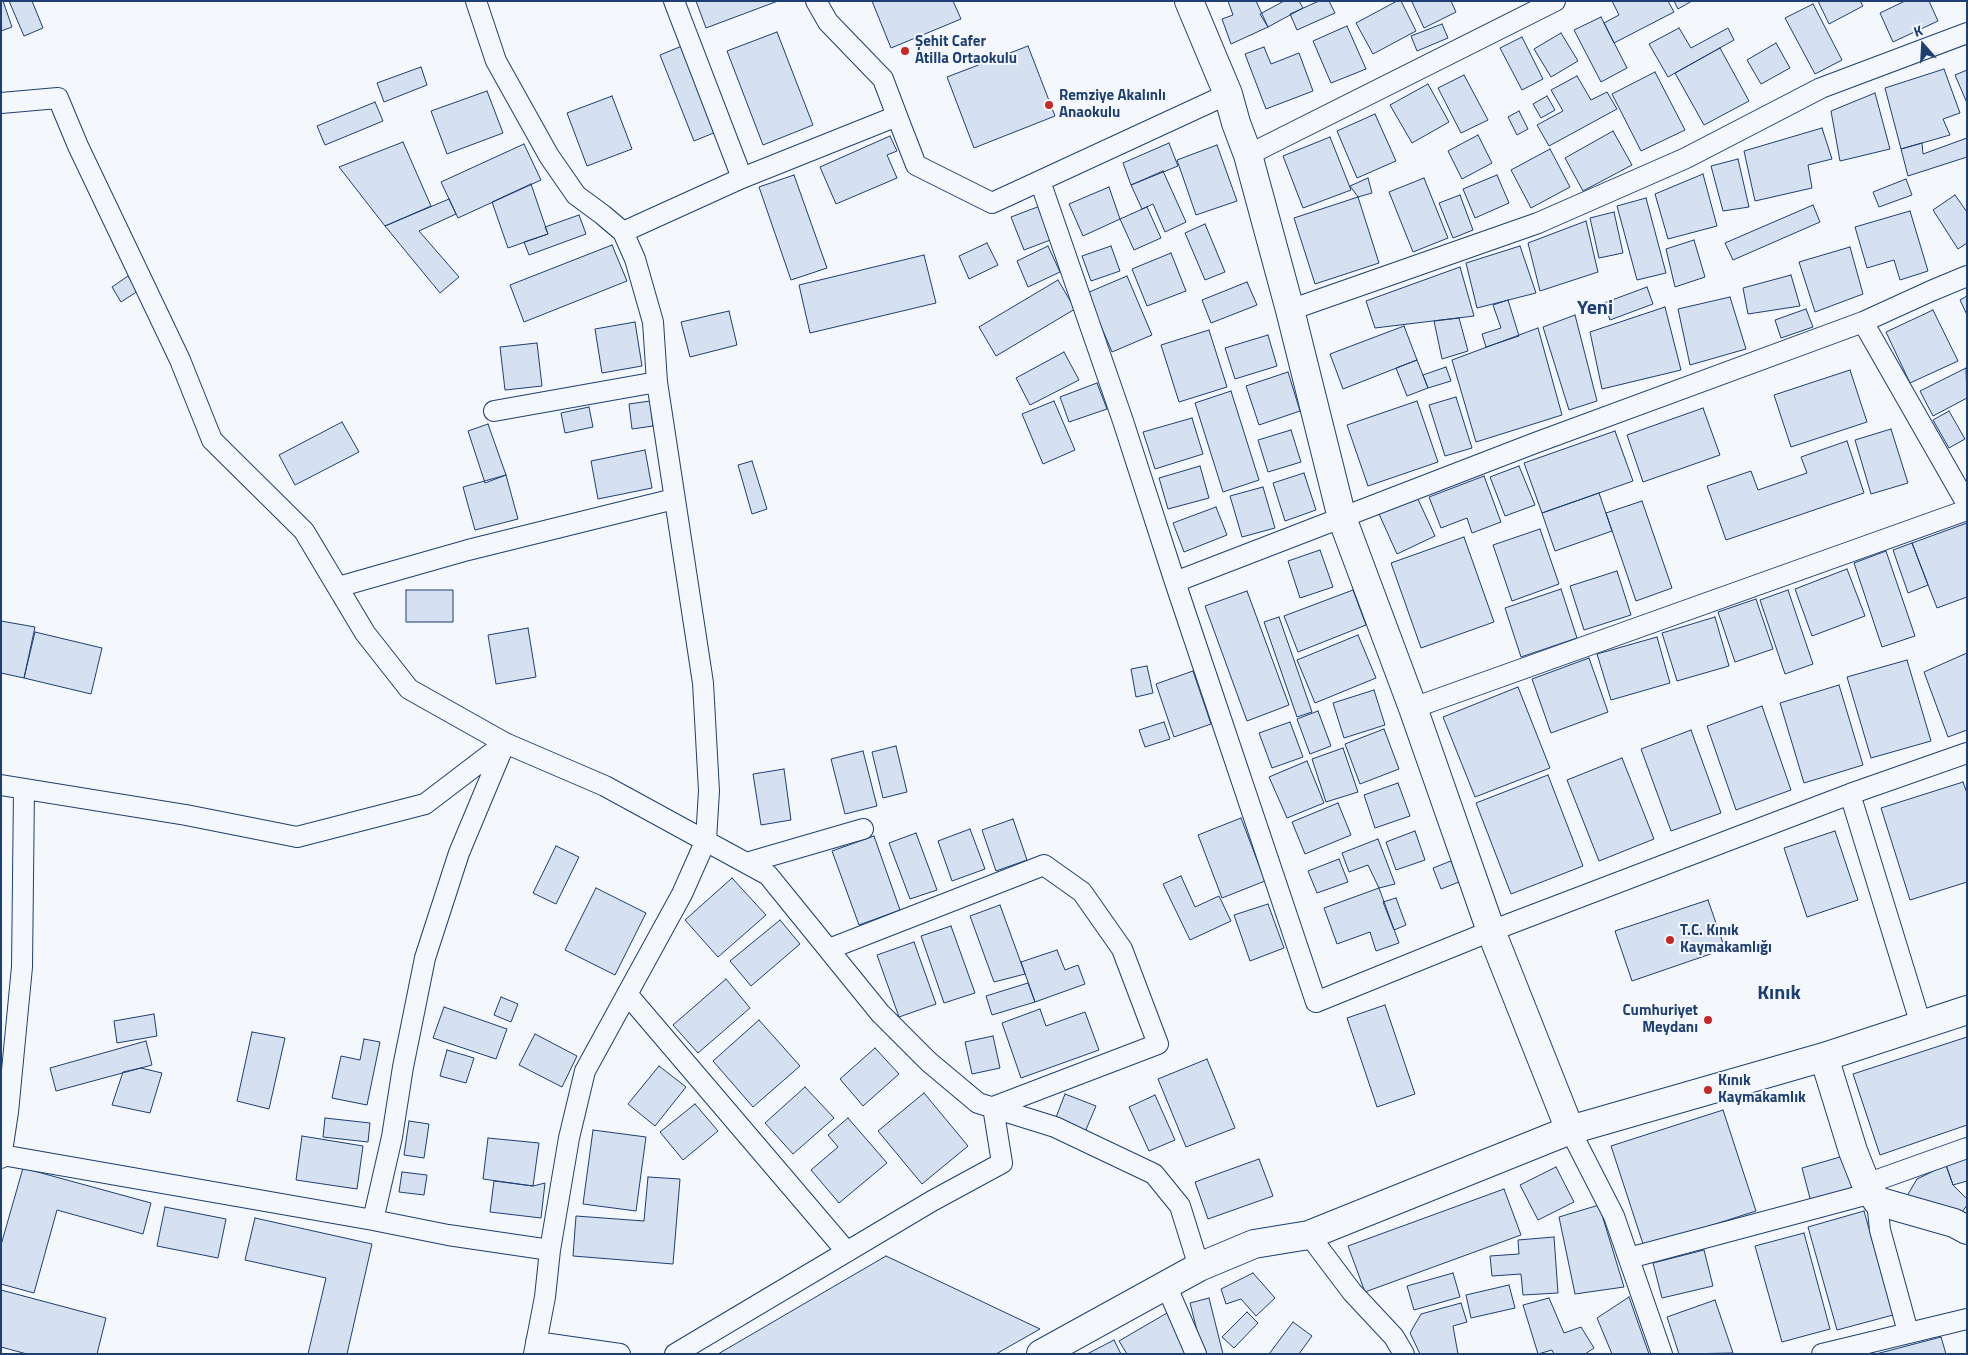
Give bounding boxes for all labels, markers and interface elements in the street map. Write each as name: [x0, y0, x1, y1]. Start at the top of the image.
text: K: [1911, 19, 1925, 42]
north arrow: [1898, 20, 1948, 70]
place label: Şehit Cafer Atilla Ortaokulu: [915, 33, 1017, 68]
marker: Şehit Cafer Atilla Ortaokulu: [899, 45, 911, 57]
place label: Remziye Akalınlı Anaokulu: [1059, 87, 1166, 122]
marker: Remziye Akalınlı Anaokulu: [1043, 99, 1055, 111]
district label: Yeni: [1577, 297, 1613, 321]
place label: T.C. Kınık Kaymakamlığı: [1680, 922, 1772, 957]
marker: T.C. Kınık Kaymakamlığı: [1664, 934, 1676, 946]
district label: Kınık: [1757, 982, 1801, 1006]
place label: Cumhuriyet Meydanı: [1623, 1002, 1698, 1037]
marker: Cumhuriyet Meydanı: [1702, 1014, 1714, 1026]
place label: Kınık Kaymakamlık: [1718, 1072, 1806, 1107]
marker: Kınık Kaymakamlık: [1702, 1084, 1714, 1096]

